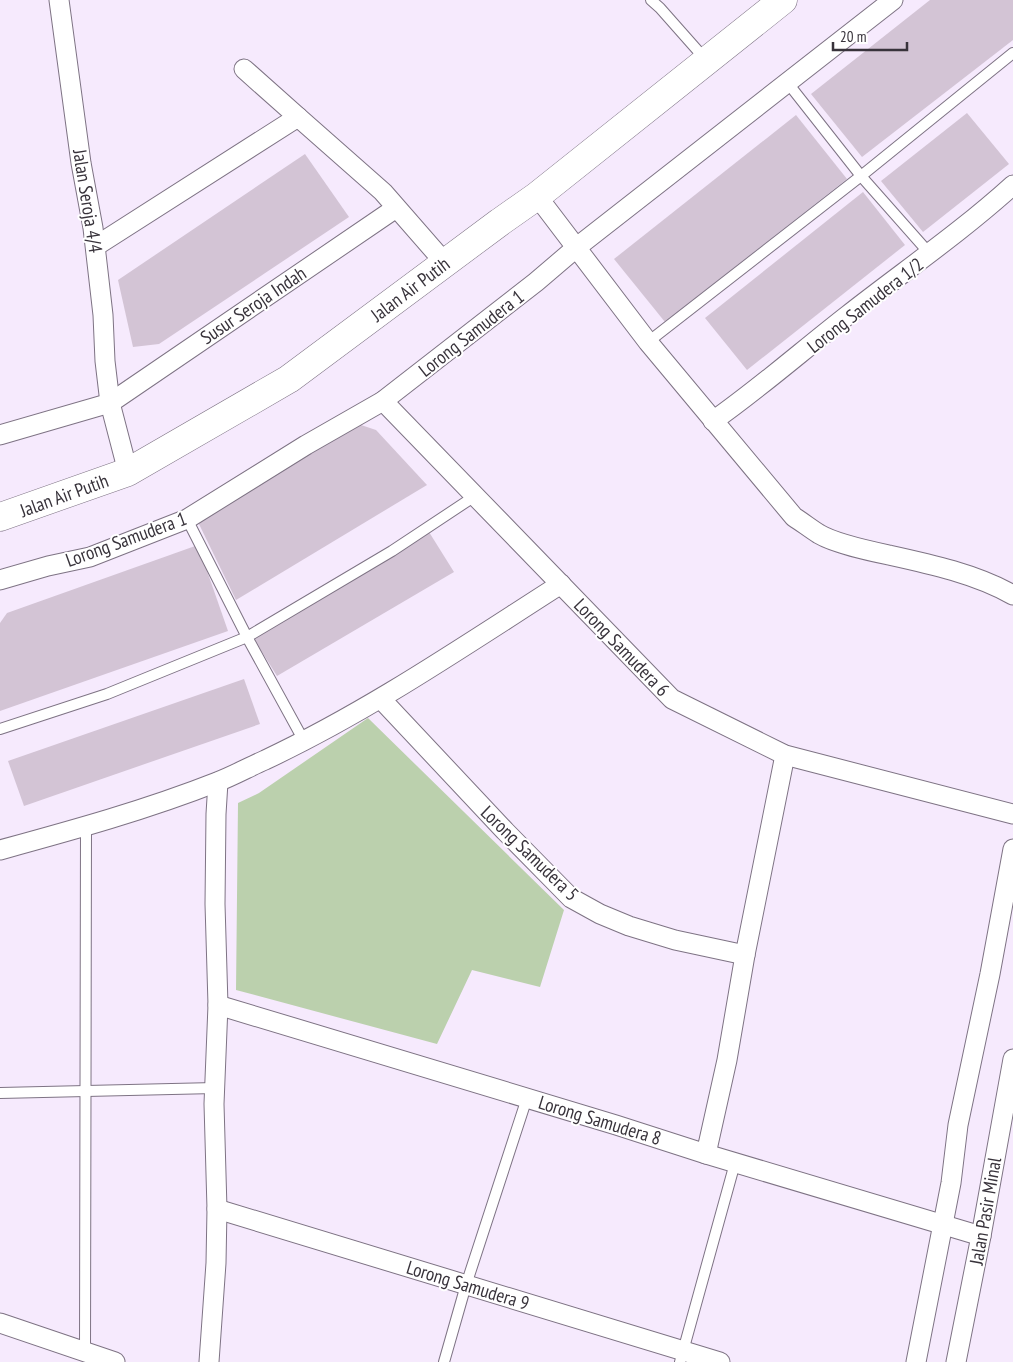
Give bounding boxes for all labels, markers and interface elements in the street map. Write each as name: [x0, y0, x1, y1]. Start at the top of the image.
scale bar: [833, 20, 907, 52]
text: 20 m: [840, 27, 866, 46]
street label: Jalan Seroja 4/4: [68, 147, 108, 255]
street label: Jalan Air Putih: [365, 252, 454, 327]
street label: Lorong Samudera 1/2: [802, 252, 928, 358]
street label: Susur Seroja Indah: [196, 261, 310, 349]
street label: Lorong Samudera 1: [414, 284, 528, 382]
street label: Jalan Air Putih: [16, 468, 112, 522]
street label: Lorong Samudera 1: [62, 506, 190, 572]
street label: Lorong Samudera 6: [569, 593, 675, 701]
street label: Lorong Samudera 5: [476, 800, 584, 906]
street label: Lorong Samudera 8: [536, 1090, 664, 1150]
street label: Jalan Pasir Minal: [964, 1155, 1006, 1268]
street label: Lorong Samudera 9: [404, 1255, 532, 1315]

